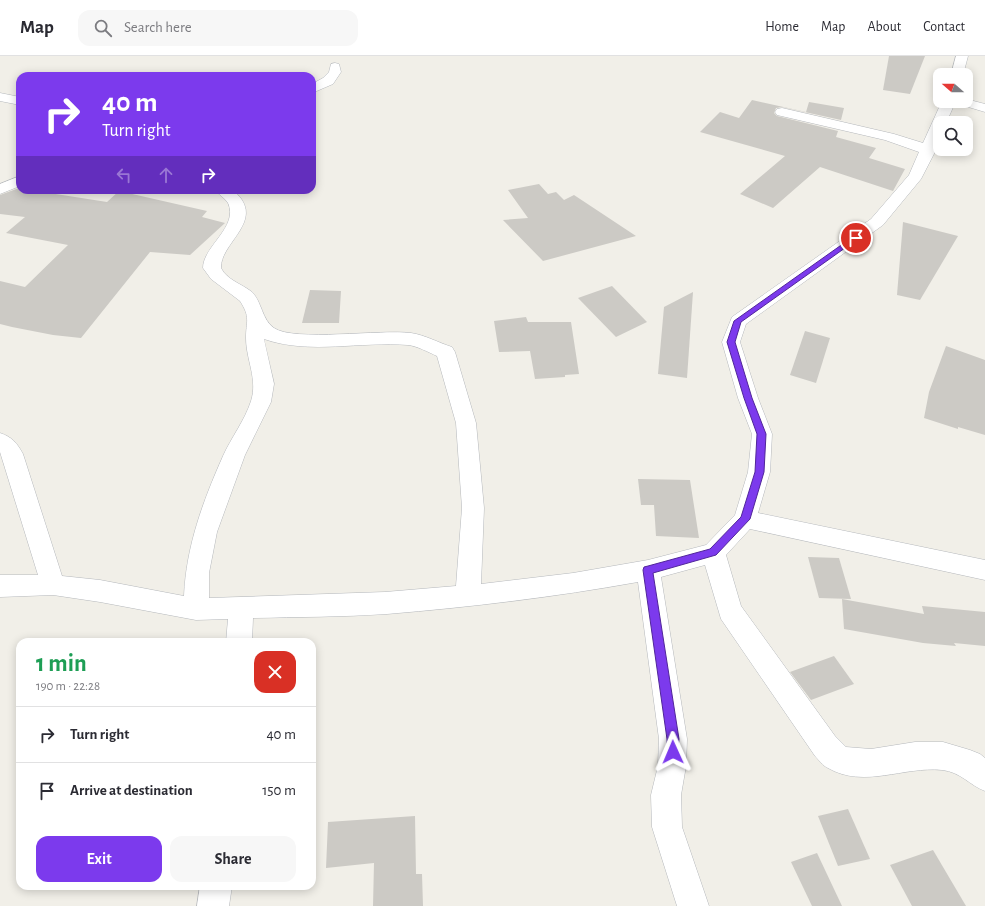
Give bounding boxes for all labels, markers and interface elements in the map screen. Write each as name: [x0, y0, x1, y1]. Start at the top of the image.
search box: [78, 10, 358, 46]
icon: search: [92, 17, 114, 39]
text: Map: [20, 18, 54, 37]
text: Search here: [124, 20, 192, 35]
text: Home: [765, 20, 799, 34]
text: Map: [821, 20, 845, 34]
text: About: [867, 20, 901, 34]
text: Contact: [923, 20, 965, 34]
north arrow: [933, 68, 973, 108]
map controls: [933, 68, 973, 156]
icon: right: [36, 88, 88, 140]
text: 40 m: [102, 89, 158, 117]
button: search: [933, 116, 973, 156]
text: Turn right: [102, 122, 171, 140]
icon: left: [113, 164, 135, 186]
icon: ahead: [155, 164, 177, 186]
icon: right: [197, 164, 219, 186]
pin: [839, 221, 873, 255]
icon: arrive: [845, 227, 867, 249]
button: close: [254, 651, 296, 693]
text: 1 min: [36, 652, 87, 676]
text: 190 m · 22:28: [36, 680, 100, 693]
icon: right: [36, 724, 58, 746]
text: Turn right: [70, 727, 129, 742]
text: 40 m: [266, 727, 296, 742]
position arrow: [652, 731, 694, 773]
icon: arrive: [36, 780, 58, 802]
text: Arrive at destination: [70, 783, 193, 798]
text: 150 m: [262, 783, 296, 798]
button: Exit: [36, 836, 162, 882]
button: Share: [170, 836, 296, 882]

